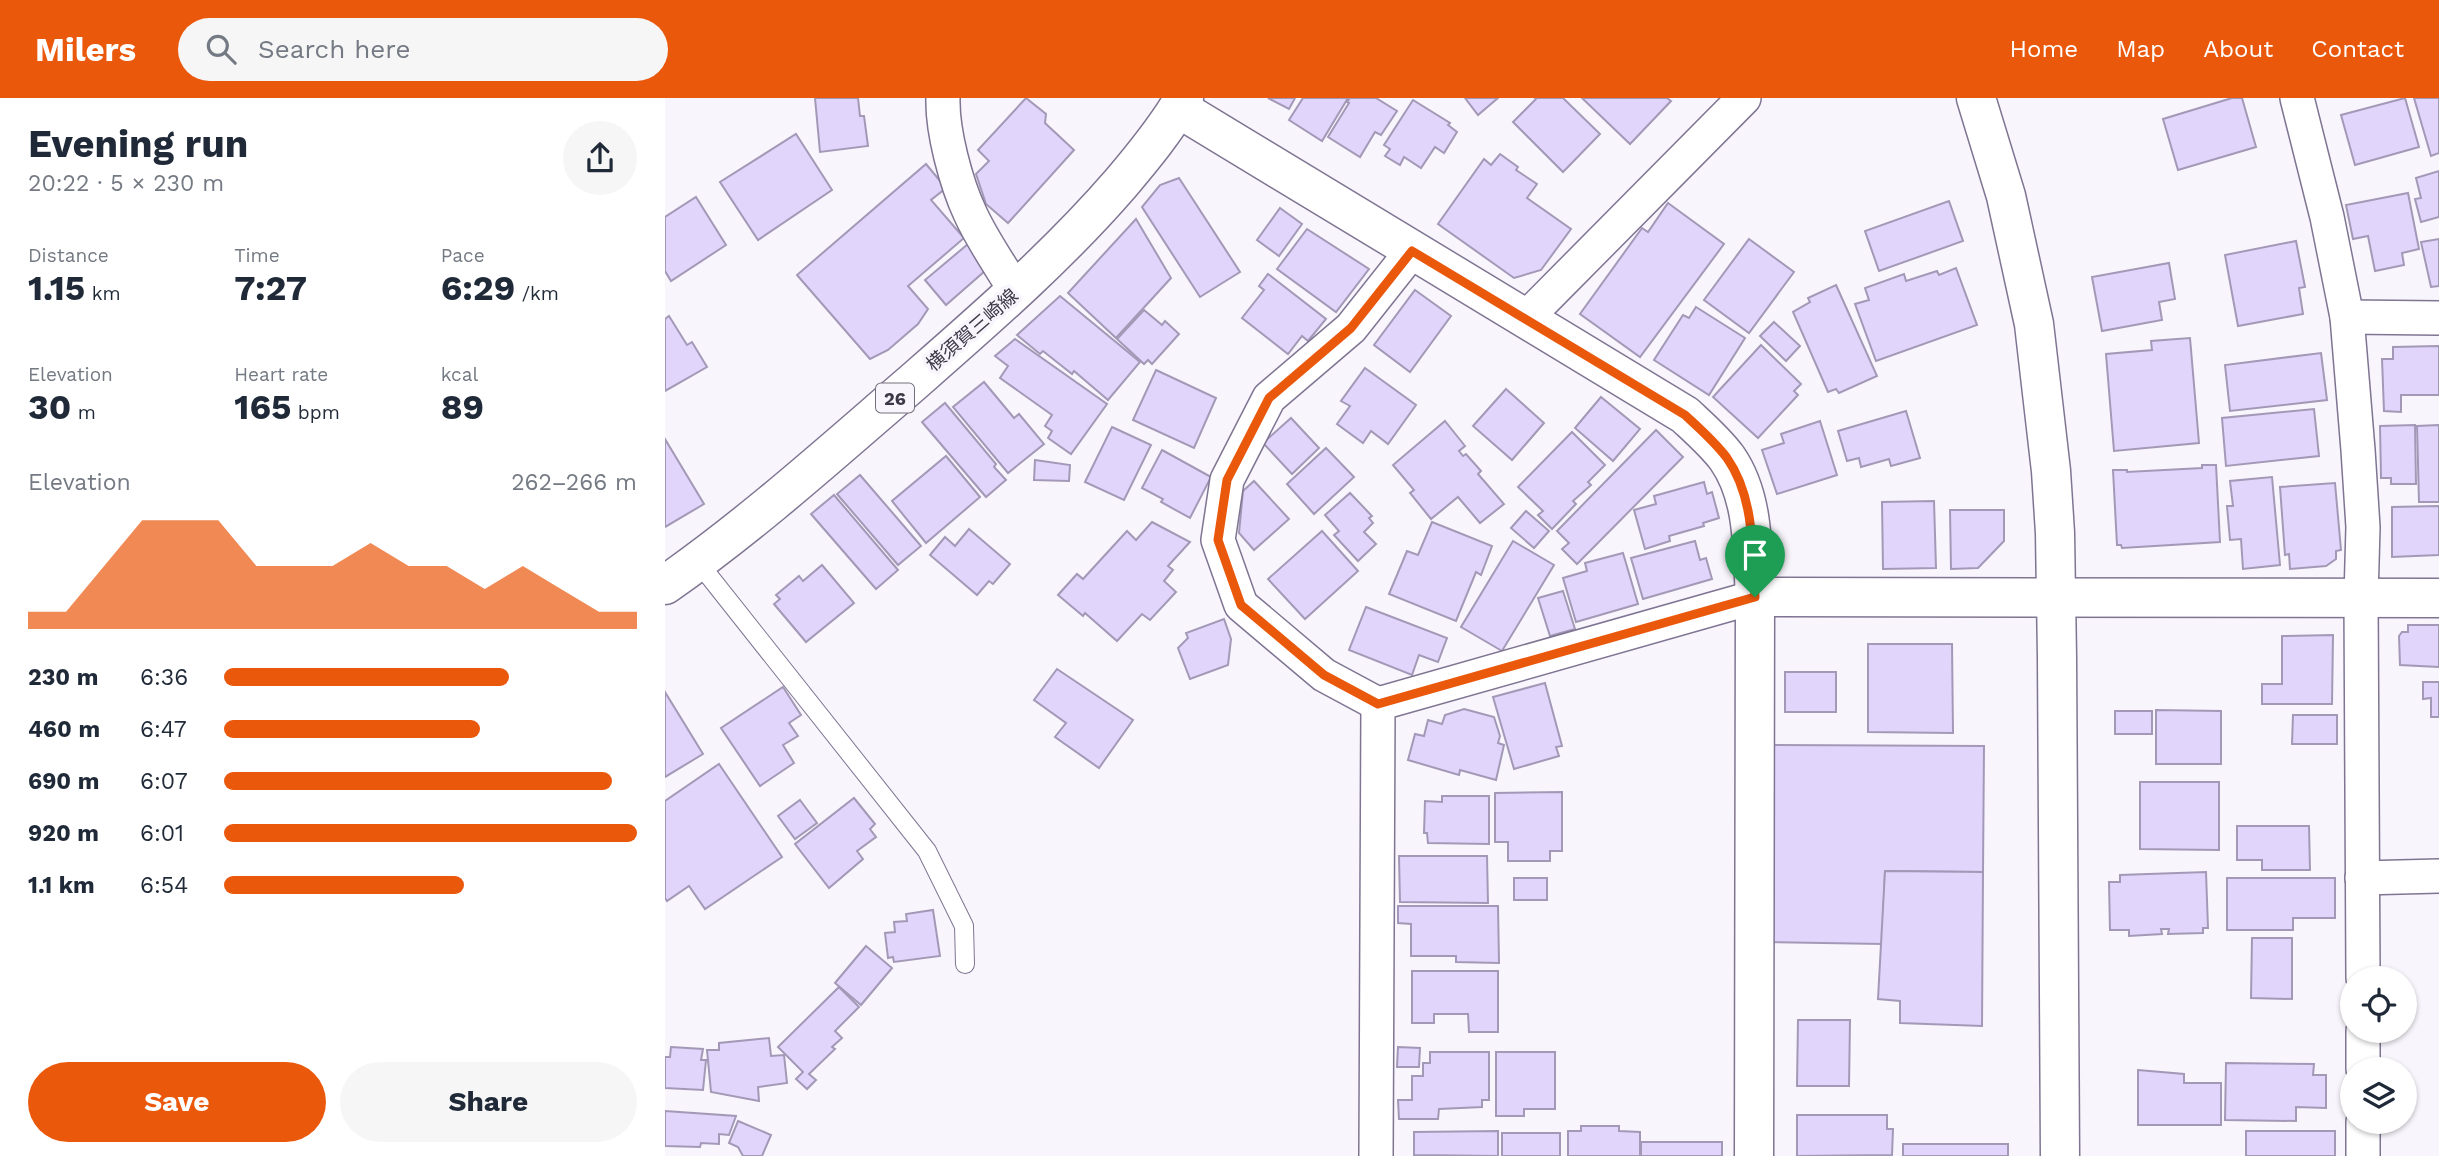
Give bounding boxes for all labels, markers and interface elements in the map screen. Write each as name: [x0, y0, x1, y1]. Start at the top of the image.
search box: [178, 18, 668, 81]
text: Milers: [35, 30, 136, 69]
icon: search: [202, 30, 240, 68]
text: Search here: [258, 34, 410, 64]
text: Home: [2010, 35, 2078, 63]
text: Map: [2116, 35, 2165, 63]
text: About: [2203, 35, 2273, 63]
text: Contact: [2311, 35, 2404, 63]
button: share: [563, 121, 637, 195]
text: Evening run: [28, 122, 248, 166]
text: 20:22 · 5 × 230 m: [28, 170, 224, 197]
text: Distance: [28, 244, 109, 267]
text: Time: [234, 244, 280, 267]
text: Pace: [441, 244, 485, 267]
text: 1.15: [28, 267, 85, 309]
text: 7:27: [234, 267, 307, 309]
text: 6:29: [441, 267, 515, 309]
text: km: [85, 282, 121, 305]
text: /km: [515, 282, 559, 305]
street label: 横須賀三崎線: [921, 284, 1023, 376]
text: Elevation: [28, 363, 113, 386]
text: Heart rate: [234, 363, 328, 386]
text: kcal: [441, 363, 478, 386]
road number: 26: [876, 384, 914, 412]
text: 30: [28, 386, 71, 428]
text: 165: [234, 386, 291, 428]
text: 89: [441, 386, 484, 428]
text: m: [71, 401, 96, 424]
text: bpm: [291, 401, 340, 424]
text: Elevation: [28, 469, 131, 496]
text: 262–266 m: [511, 469, 637, 496]
pin: [1725, 525, 1785, 597]
icon: arrive: [1736, 536, 1774, 574]
text: 230 m: [28, 664, 98, 691]
text: 6:36: [140, 664, 188, 691]
text: 460 m: [28, 716, 100, 743]
text: 6:47: [140, 716, 187, 743]
text: 690 m: [28, 768, 99, 795]
text: 6:07: [140, 768, 188, 795]
text: 920 m: [28, 820, 99, 847]
text: 6:01: [140, 820, 184, 847]
text: 1.1 km: [28, 872, 95, 899]
text: 6:54: [140, 872, 188, 899]
map controls: [2340, 966, 2417, 1134]
button: locate: [2340, 966, 2417, 1043]
button: layers: [2340, 1057, 2417, 1134]
button: Save: [28, 1062, 326, 1142]
button: Share: [340, 1062, 637, 1142]

